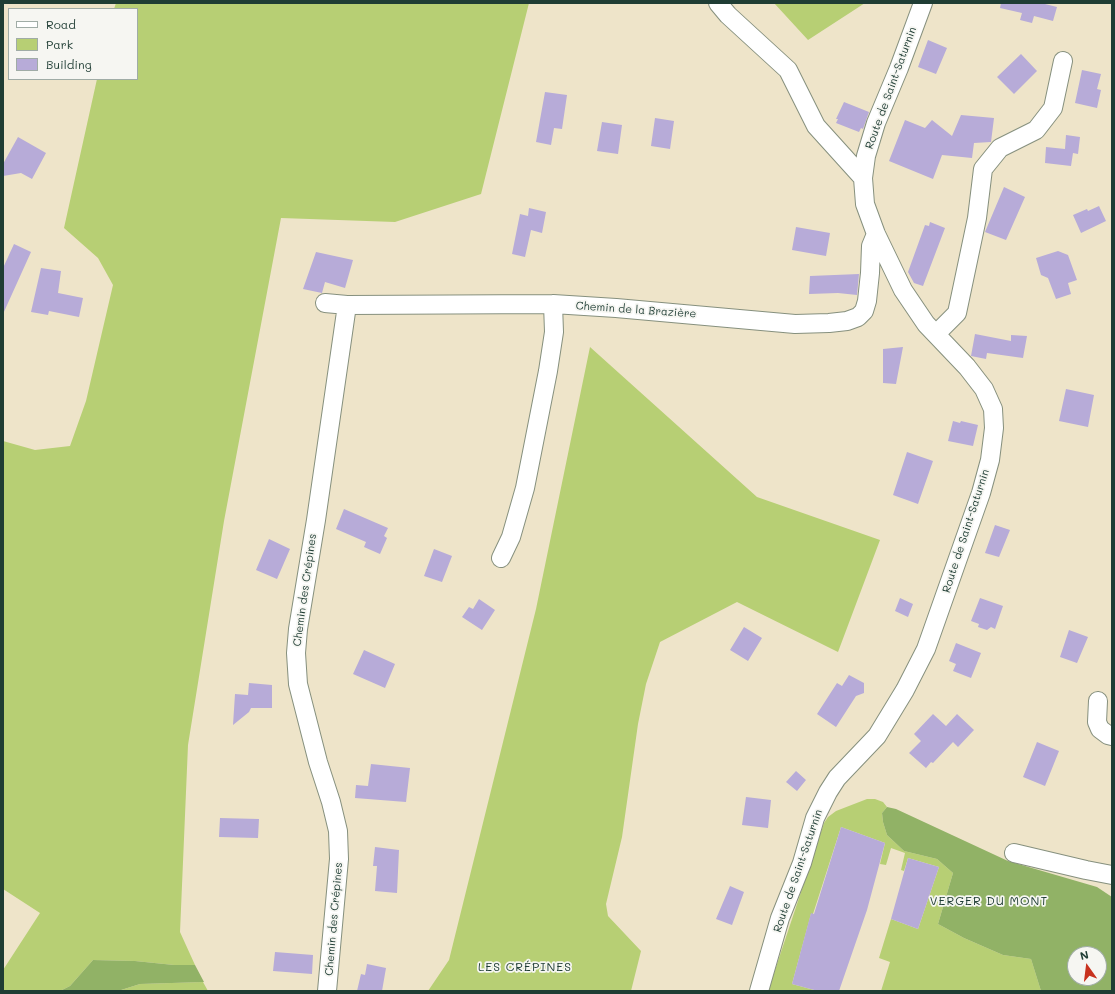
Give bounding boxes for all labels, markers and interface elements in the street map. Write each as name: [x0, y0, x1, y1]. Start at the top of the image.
legend: [8, 8, 138, 80]
text: Road: [46, 16, 76, 32]
street label: Route de Saint-Saturnin: [863, 25, 919, 151]
text: Park: [46, 36, 73, 52]
text: Building: [46, 56, 92, 72]
street label: Chemin de la Brazière: [575, 299, 697, 321]
street label: Route de Saint-Saturnin: [940, 468, 992, 594]
street label: Chemin des Crépines: [291, 533, 319, 647]
street label: Route de Saint-Saturnin: [771, 808, 825, 934]
street label: Chemin des Crépines: [322, 862, 346, 976]
district label: VERGER DU MONT: [930, 894, 1048, 908]
north arrow: [1067, 946, 1107, 986]
text: N: [1078, 947, 1090, 963]
district label: LES CRÉPINES: [478, 960, 572, 974]

